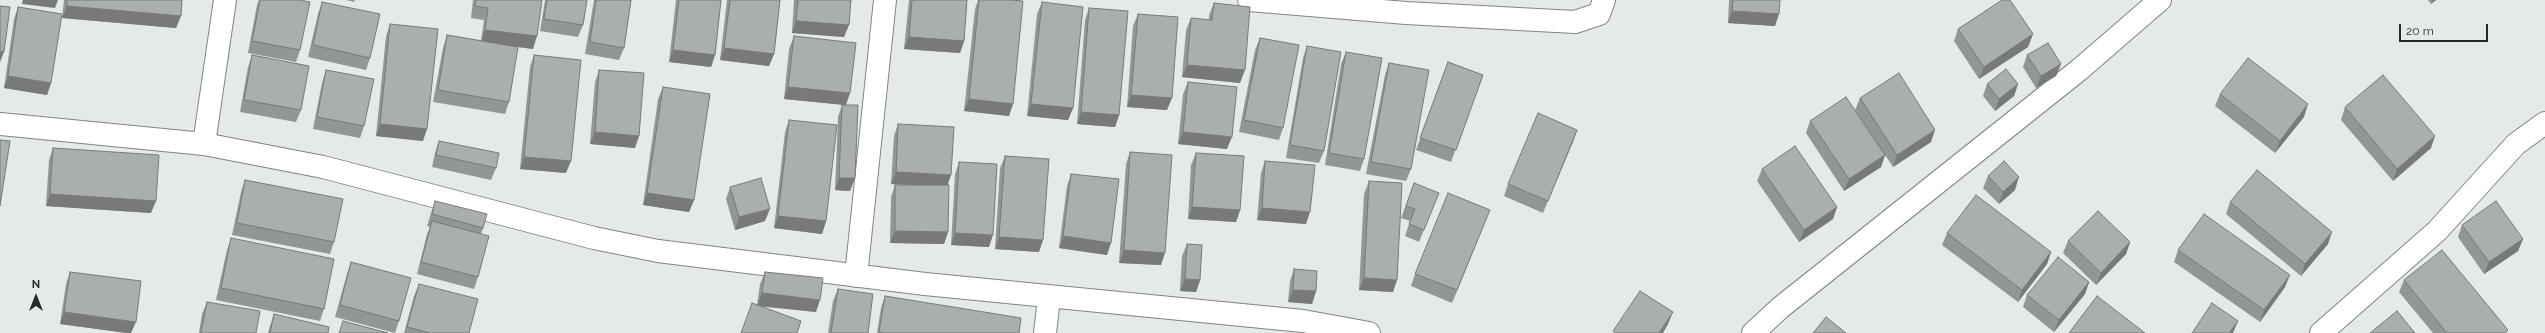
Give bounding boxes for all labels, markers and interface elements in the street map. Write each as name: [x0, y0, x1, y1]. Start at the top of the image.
scale bar: [2401, 16, 2490, 42]
text: 20 m: [2406, 24, 2434, 38]
north arrow: [16, 277, 56, 317]
text: N: [32, 278, 40, 291]

